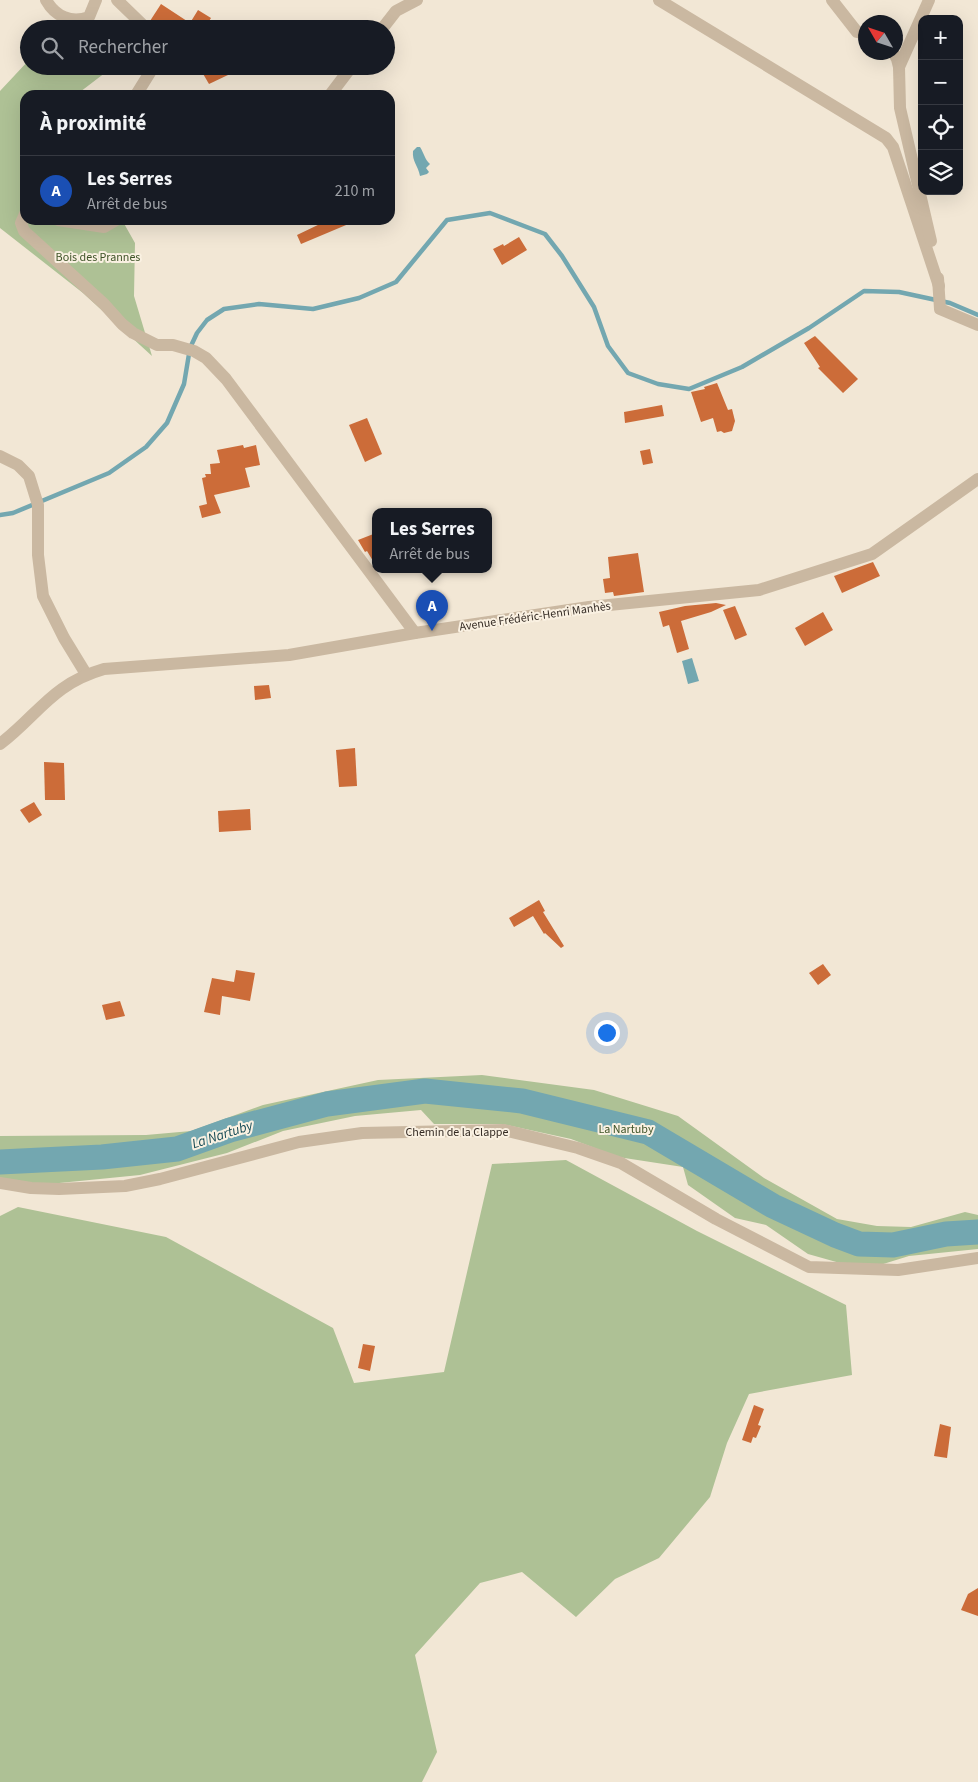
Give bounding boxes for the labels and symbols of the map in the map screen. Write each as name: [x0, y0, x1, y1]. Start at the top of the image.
north arrow: [858, 15, 903, 60]
park label: Bois des Prannes: [56, 249, 140, 266]
pin: A: [416, 590, 448, 631]
street label: Avenue Frédéric-Henri Manhès: [458, 597, 612, 636]
your location: [594, 1020, 620, 1046]
water label: La Nartuby: [189, 1116, 256, 1154]
park label: La Nartuby: [598, 1121, 654, 1138]
street label: Chemin de la Clappe: [406, 1124, 509, 1141]

